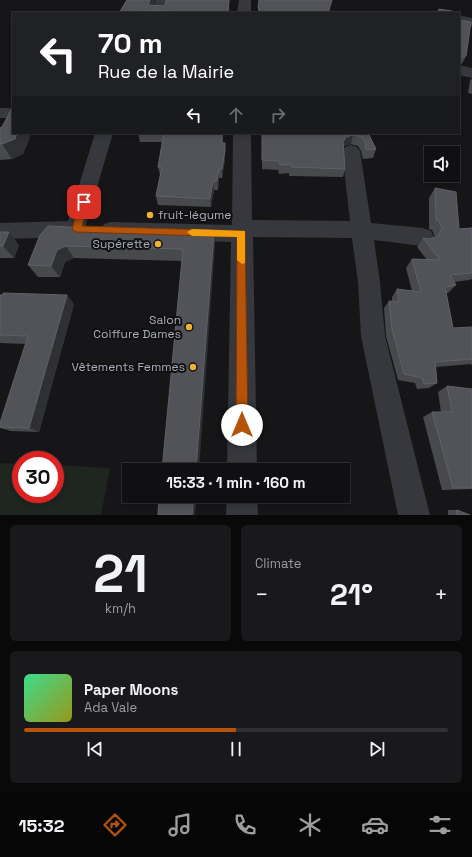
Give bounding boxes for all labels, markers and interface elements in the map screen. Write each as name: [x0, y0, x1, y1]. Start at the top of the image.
text: 70 m: [98, 25, 163, 61]
icon: left: [32, 28, 84, 80]
text: Rue de la Mairie: [98, 60, 234, 83]
icon: left: [183, 104, 205, 126]
icon: ahead: [225, 104, 247, 126]
icon: right: [267, 104, 289, 126]
map controls: [424, 146, 460, 182]
button: sound: [424, 146, 460, 182]
pin: [67, 185, 101, 219]
icon: arrive: [73, 191, 95, 213]
place label: fruit-légume: [158, 207, 231, 223]
marker: fruit-légume: [145, 210, 155, 220]
place label: Supérette: [93, 236, 150, 252]
marker: Supérette: [153, 239, 163, 249]
place label: Salon Coiffure Dames: [93, 312, 181, 342]
marker: Salon Coiffure Dames: [184, 322, 194, 332]
place label: Vêtements Femmes: [72, 359, 185, 375]
marker: Vêtements Femmes: [188, 362, 198, 372]
position arrow: [221, 404, 263, 446]
speed limit sign: 30: [12, 451, 64, 503]
text: 15:33 · 1 min · 160 m: [166, 473, 306, 492]
text: 21: [93, 541, 148, 607]
text: Climate: [255, 555, 301, 572]
text: 21°: [330, 575, 373, 614]
text: −: [255, 580, 269, 608]
text: +: [434, 580, 448, 608]
text: km/h: [105, 600, 136, 617]
text: Paper Moons: [84, 680, 178, 699]
text: Ada Vale: [84, 699, 137, 716]
icon: previous: [84, 738, 106, 760]
icon: pause: [225, 738, 247, 760]
icon: next: [366, 738, 388, 760]
icon: directions: [101, 811, 129, 839]
icon: music: [166, 811, 194, 839]
icon: phone: [231, 811, 259, 839]
icon: climate: [296, 811, 324, 839]
icon: car: [361, 811, 389, 839]
icon: filters: [426, 811, 454, 839]
text: 15:32: [18, 814, 64, 837]

